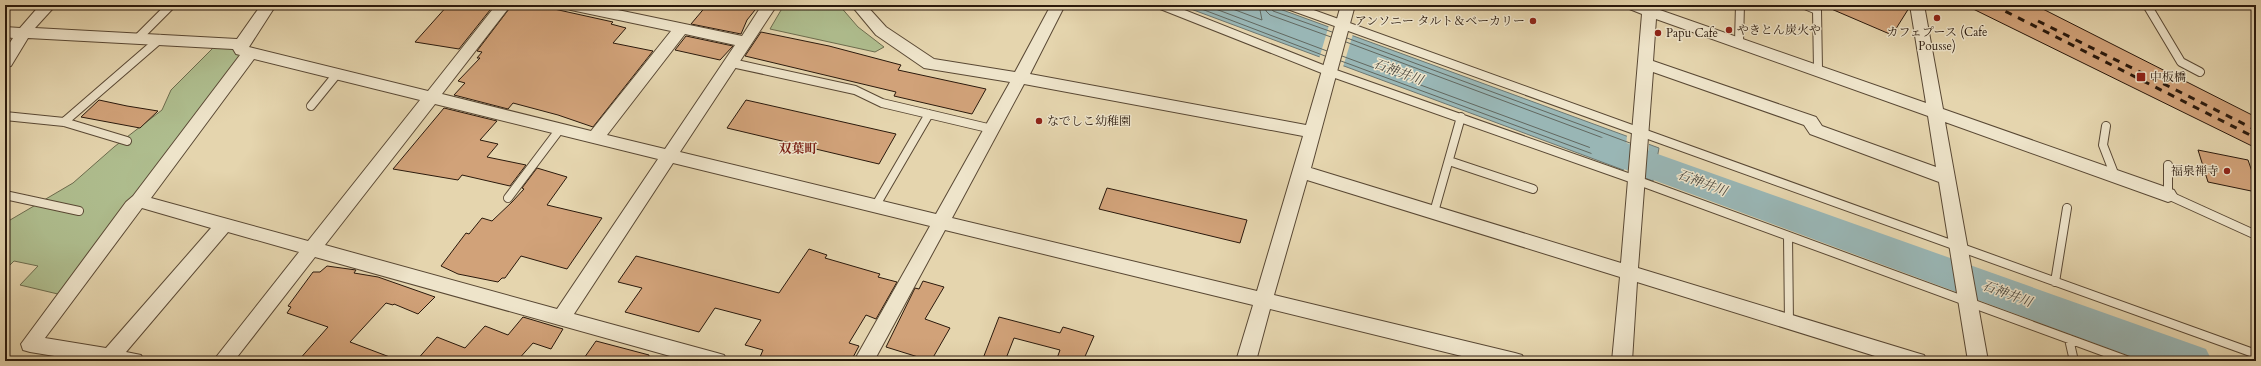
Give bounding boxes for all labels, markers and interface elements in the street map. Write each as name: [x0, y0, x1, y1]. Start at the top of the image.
place label: アンソニー タルト＆ベーカリー: [1355, 13, 1525, 29]
marker: カフェプース (Cafe Pousse): [1932, 13, 1942, 23]
marker: アンソニー タルト＆ベーカリー: [1528, 16, 1538, 26]
place label: やきとん炭火や: [1737, 22, 1821, 38]
place label: カフェプース (Cafe Pousse): [1887, 24, 1987, 54]
place label: Papu Cafe: [1666, 25, 1718, 41]
marker: やきとん炭火や: [1724, 25, 1734, 35]
marker: Papu Cafe: [1653, 28, 1663, 38]
water label: 石神井川: [1370, 55, 1427, 90]
place label: 中板橋: [2150, 69, 2186, 85]
marker: 中板橋: [2135, 71, 2147, 83]
place label: なでしこ幼稚園: [1047, 113, 1131, 129]
marker: なでしこ幼稚園: [1034, 116, 1044, 126]
district label: 双葉町: [778, 140, 818, 158]
place label: 福泉禅寺: [2171, 163, 2219, 179]
water label: 石神井川: [1674, 166, 1731, 201]
marker: 福泉禅寺: [2222, 166, 2232, 176]
water label: 石神井川: [1979, 277, 2036, 312]

